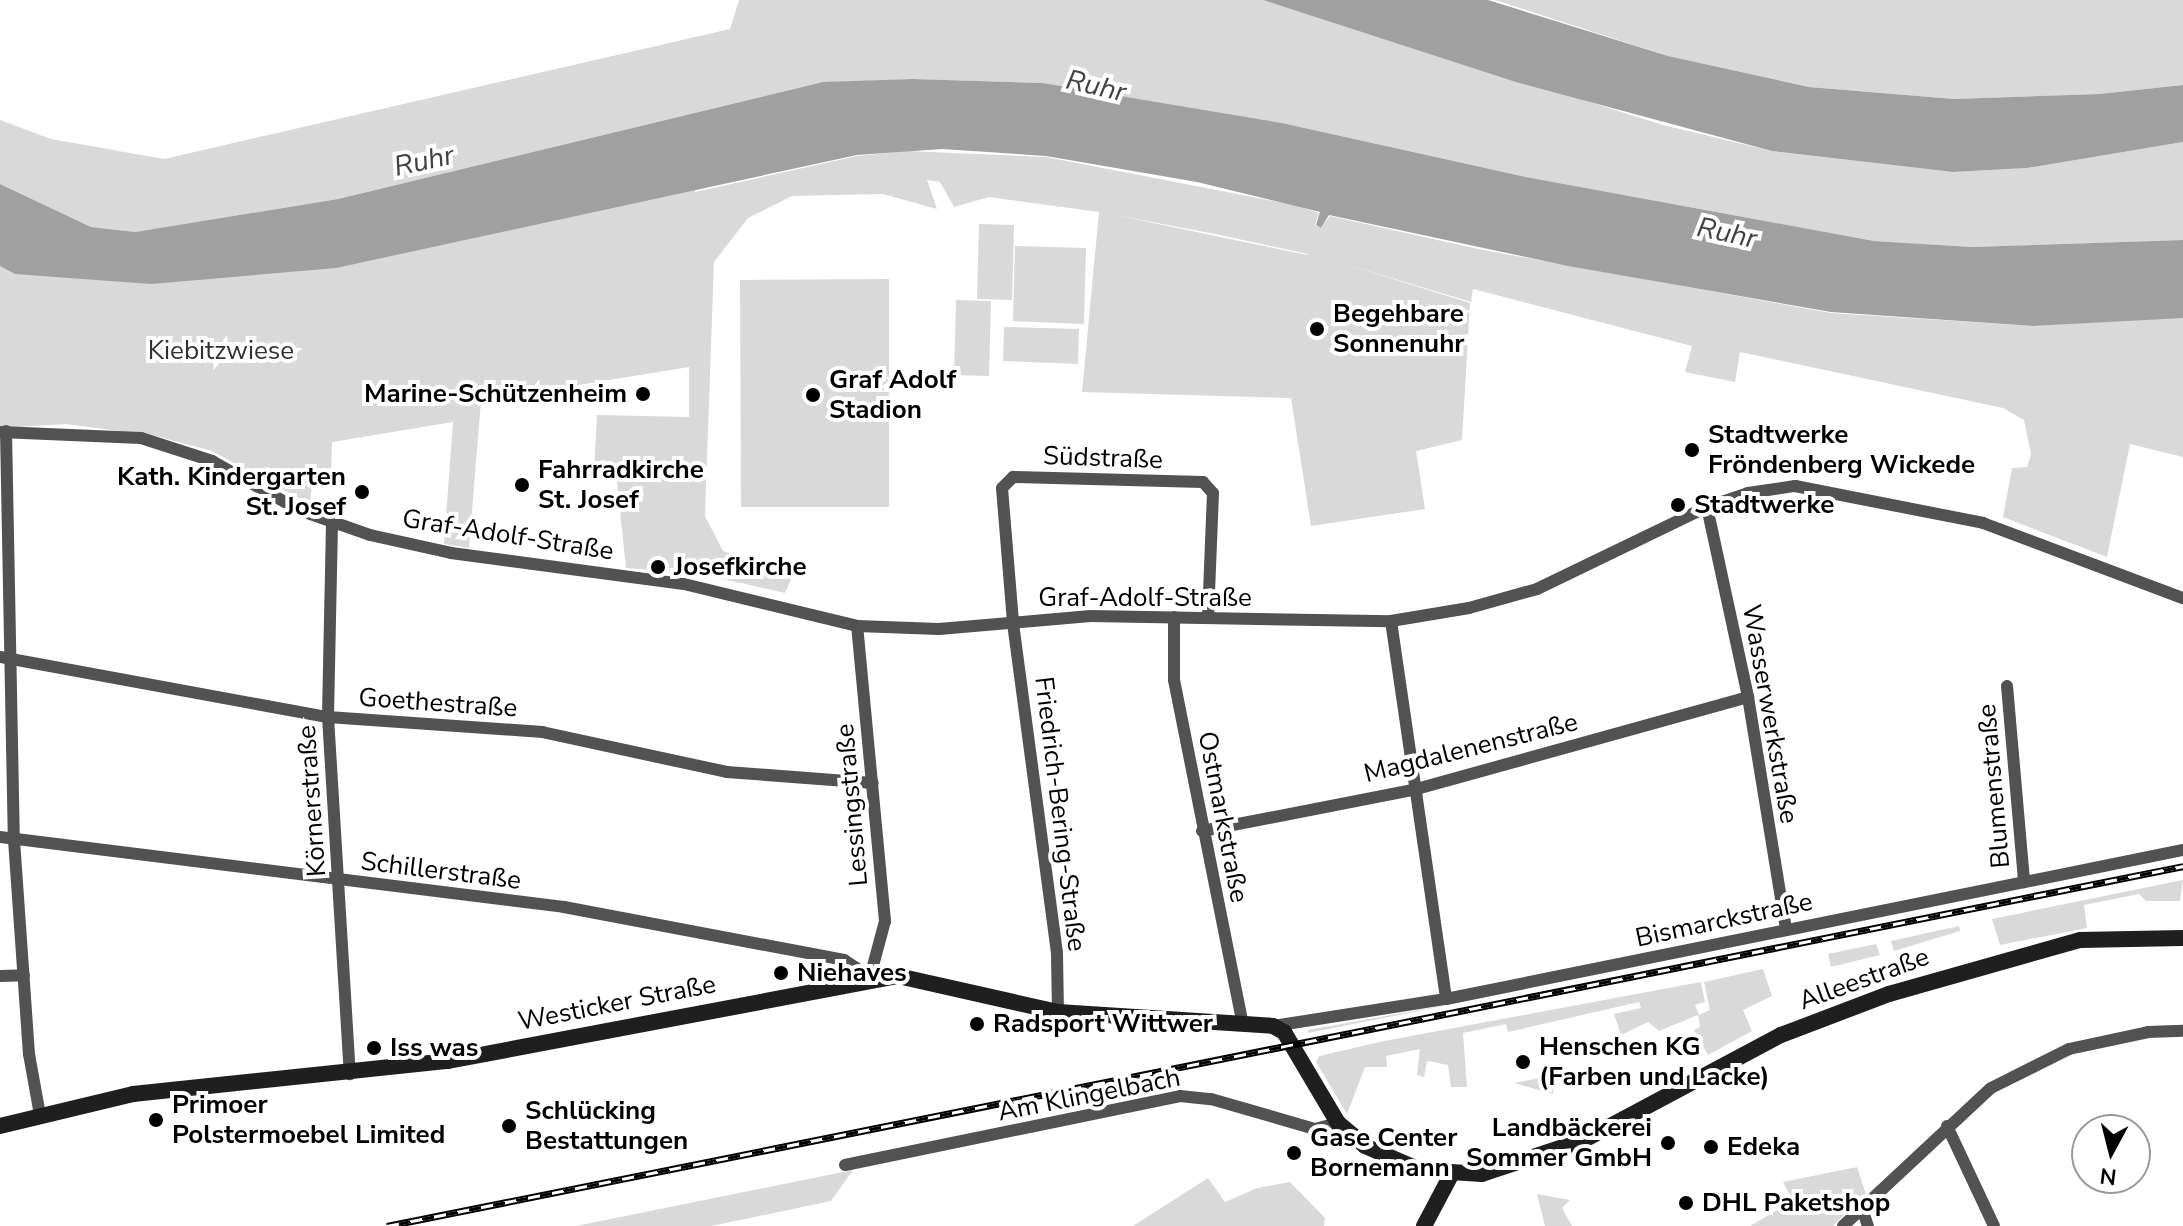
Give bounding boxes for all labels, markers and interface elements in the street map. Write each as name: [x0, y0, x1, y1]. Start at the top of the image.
water label: Ruhr: [1063, 63, 1129, 109]
water label: Ruhr: [391, 138, 457, 184]
water label: Ruhr: [1694, 210, 1760, 256]
place label: Begehbare Sonnenuhr: [1333, 298, 1465, 360]
marker: Begehbare Sonnenuhr: [1308, 320, 1326, 338]
park label: Kiebitzwiese: [148, 335, 294, 367]
place label: Graf Adolf Stadion: [829, 364, 956, 426]
place label: Marine-Schützenheim: [364, 378, 627, 410]
marker: Marine-Schützenheim: [634, 385, 652, 403]
marker: Graf Adolf Stadion: [804, 386, 822, 404]
place label: Stadtwerke Fröndenberg Wickede: [1708, 419, 1975, 480]
street label: Südstraße: [1042, 440, 1164, 476]
marker: Stadtwerke Fröndenberg Wickede: [1683, 441, 1701, 459]
place label: Fahrradkirche St. Josef: [538, 454, 704, 516]
place label: Kath. Kindergarten St. Josef: [117, 461, 346, 522]
marker: Fahrradkirche St. Josef: [513, 476, 531, 494]
marker: Kath. Kindergarten St. Josef: [353, 483, 371, 501]
place label: Stadtwerke: [1694, 489, 1834, 521]
marker: Stadtwerke: [1669, 496, 1687, 514]
street label: Graf-Adolf-Straße: [400, 503, 616, 567]
place label: Josefkirche: [674, 551, 807, 583]
marker: Josefkirche: [649, 558, 667, 576]
street label: Graf-Adolf-Straße: [1038, 582, 1252, 614]
street label: Wasserwerkstraße: [1735, 602, 1805, 826]
street label: Friedrich-Bering-Straße: [1028, 675, 1092, 953]
street label: Goethestraße: [358, 682, 518, 724]
street label: Blumenstraße: [1971, 702, 2017, 870]
street label: Magdalenenstraße: [1361, 706, 1581, 790]
street label: Lessingstraße: [829, 722, 875, 888]
street label: Körnerstraße: [291, 724, 333, 878]
street label: Ostmarkstraße: [1191, 729, 1255, 905]
street label: Schillerstraße: [359, 846, 523, 896]
street label: Bismarckstraße: [1633, 886, 1815, 954]
street label: Alleestraße: [1795, 941, 1933, 1017]
place label: Niehaves: [797, 957, 907, 989]
marker: Niehaves: [772, 964, 790, 982]
street label: Westicker Straße: [515, 969, 719, 1037]
place label: Radsport Wittwer: [993, 1008, 1213, 1040]
marker: Radsport Wittwer: [968, 1015, 986, 1033]
place label: Henschen KG (Farben und Lacke): [1539, 1031, 1770, 1092]
place label: Iss was: [390, 1032, 479, 1064]
marker: Iss was: [365, 1039, 383, 1057]
marker: Henschen KG (Farben und Lacke): [1514, 1053, 1532, 1071]
street label: Am Klingelbach: [995, 1062, 1183, 1128]
place label: Primoer Polstermoebel Limited: [172, 1089, 445, 1150]
place label: Schlücking Bestattungen: [525, 1095, 688, 1156]
marker: Primoer Polstermoebel Limited: [147, 1111, 165, 1129]
place label: Landbäckerei Sommer GmbH: [1466, 1112, 1652, 1174]
north arrow: [2071, 1114, 2151, 1194]
marker: Schlücking Bestattungen: [500, 1117, 518, 1135]
place label: Gase Center Bornemann: [1310, 1122, 1457, 1184]
place label: Edeka: [1727, 1131, 1800, 1163]
marker: Landbäckerei Sommer GmbH: [1659, 1134, 1677, 1152]
marker: Edeka: [1702, 1138, 1720, 1156]
marker: Gase Center Bornemann: [1285, 1144, 1303, 1162]
text: N: [2098, 1160, 2118, 1192]
place label: DHL Paketshop: [1702, 1187, 1890, 1219]
marker: DHL Paketshop: [1677, 1194, 1695, 1212]

